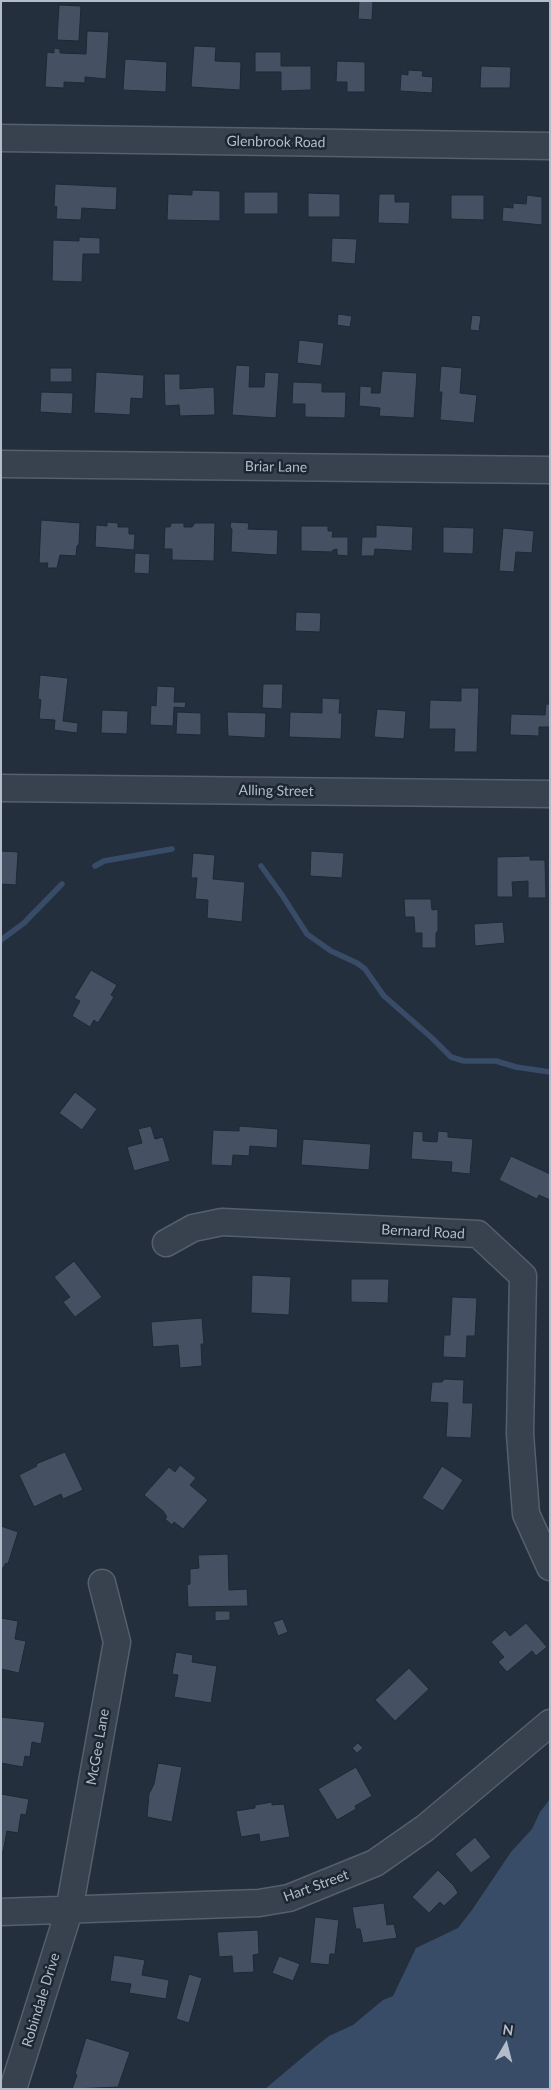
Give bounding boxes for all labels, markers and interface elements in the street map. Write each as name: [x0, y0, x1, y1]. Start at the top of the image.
street label: Glenbrook Road: [226, 133, 326, 151]
street label: Briar Lane: [245, 458, 307, 476]
street label: Alling Street: [238, 782, 314, 800]
street label: Bernard Road: [381, 1221, 465, 1243]
street label: McGee Lane: [83, 1708, 113, 1786]
street label: Hart Street: [281, 1866, 351, 1906]
street label: Robindale Drive: [19, 1951, 63, 2049]
north arrow: [481, 2020, 531, 2070]
text: N: [502, 2020, 515, 2039]

